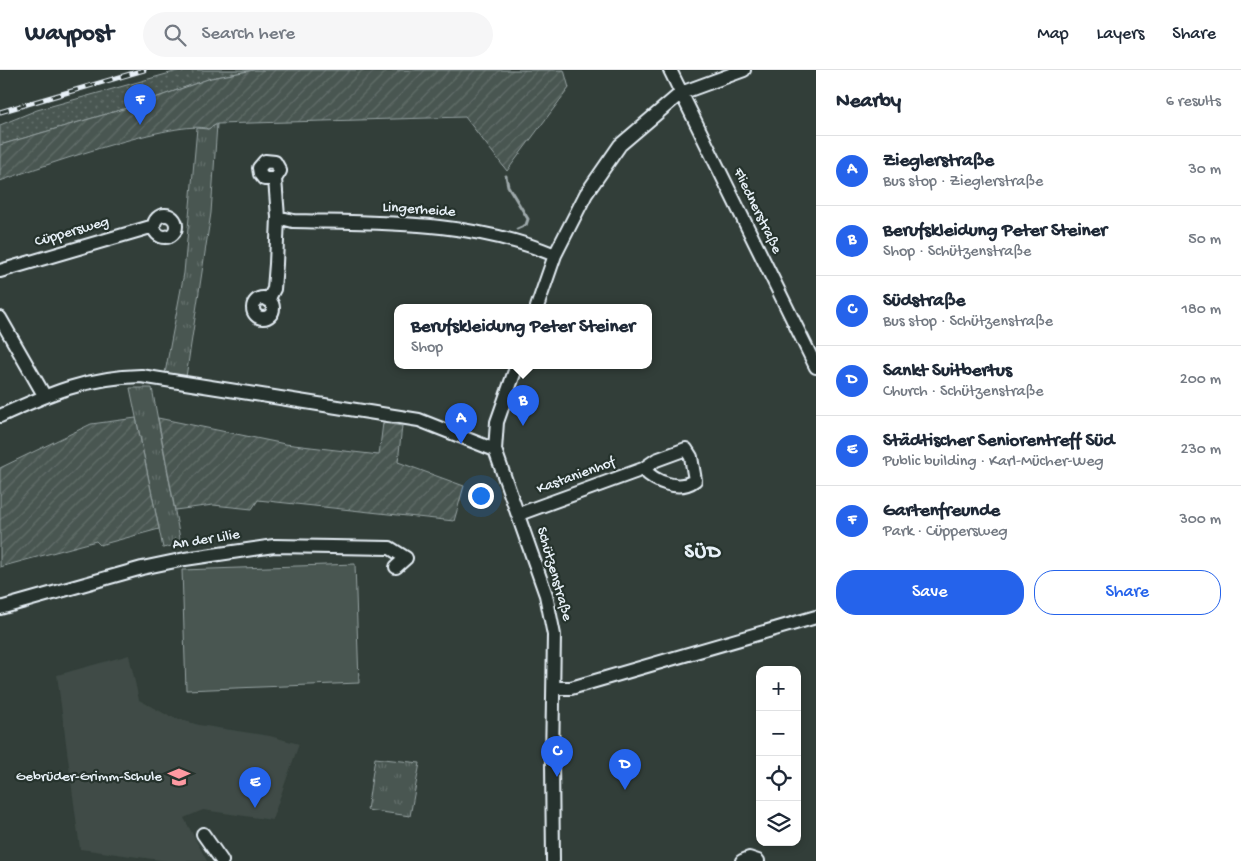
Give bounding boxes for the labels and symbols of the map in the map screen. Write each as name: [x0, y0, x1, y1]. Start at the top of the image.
pin: F: [124, 84, 156, 125]
street label: Fliednerstraße: [728, 164, 786, 257]
street label: Lingerheide: [382, 198, 456, 222]
street label: Cüppersweg: [33, 213, 111, 251]
pin: B: [507, 385, 539, 426]
pin: A: [445, 403, 477, 444]
street label: Kastanienhof: [534, 453, 619, 499]
your location: [468, 483, 494, 509]
street label: Schützenstraße: [532, 525, 576, 623]
street label: An der Lilie: [171, 526, 241, 554]
district label: SÜD: [685, 542, 721, 565]
pin: C: [541, 736, 573, 777]
pin: D: [609, 749, 641, 790]
school or university icon: Gebrüder-Grimm-Schule: [166, 764, 192, 790]
pin: E: [239, 767, 271, 808]
place label: Gebrüder-Grimm-Schule: [16, 768, 162, 786]

